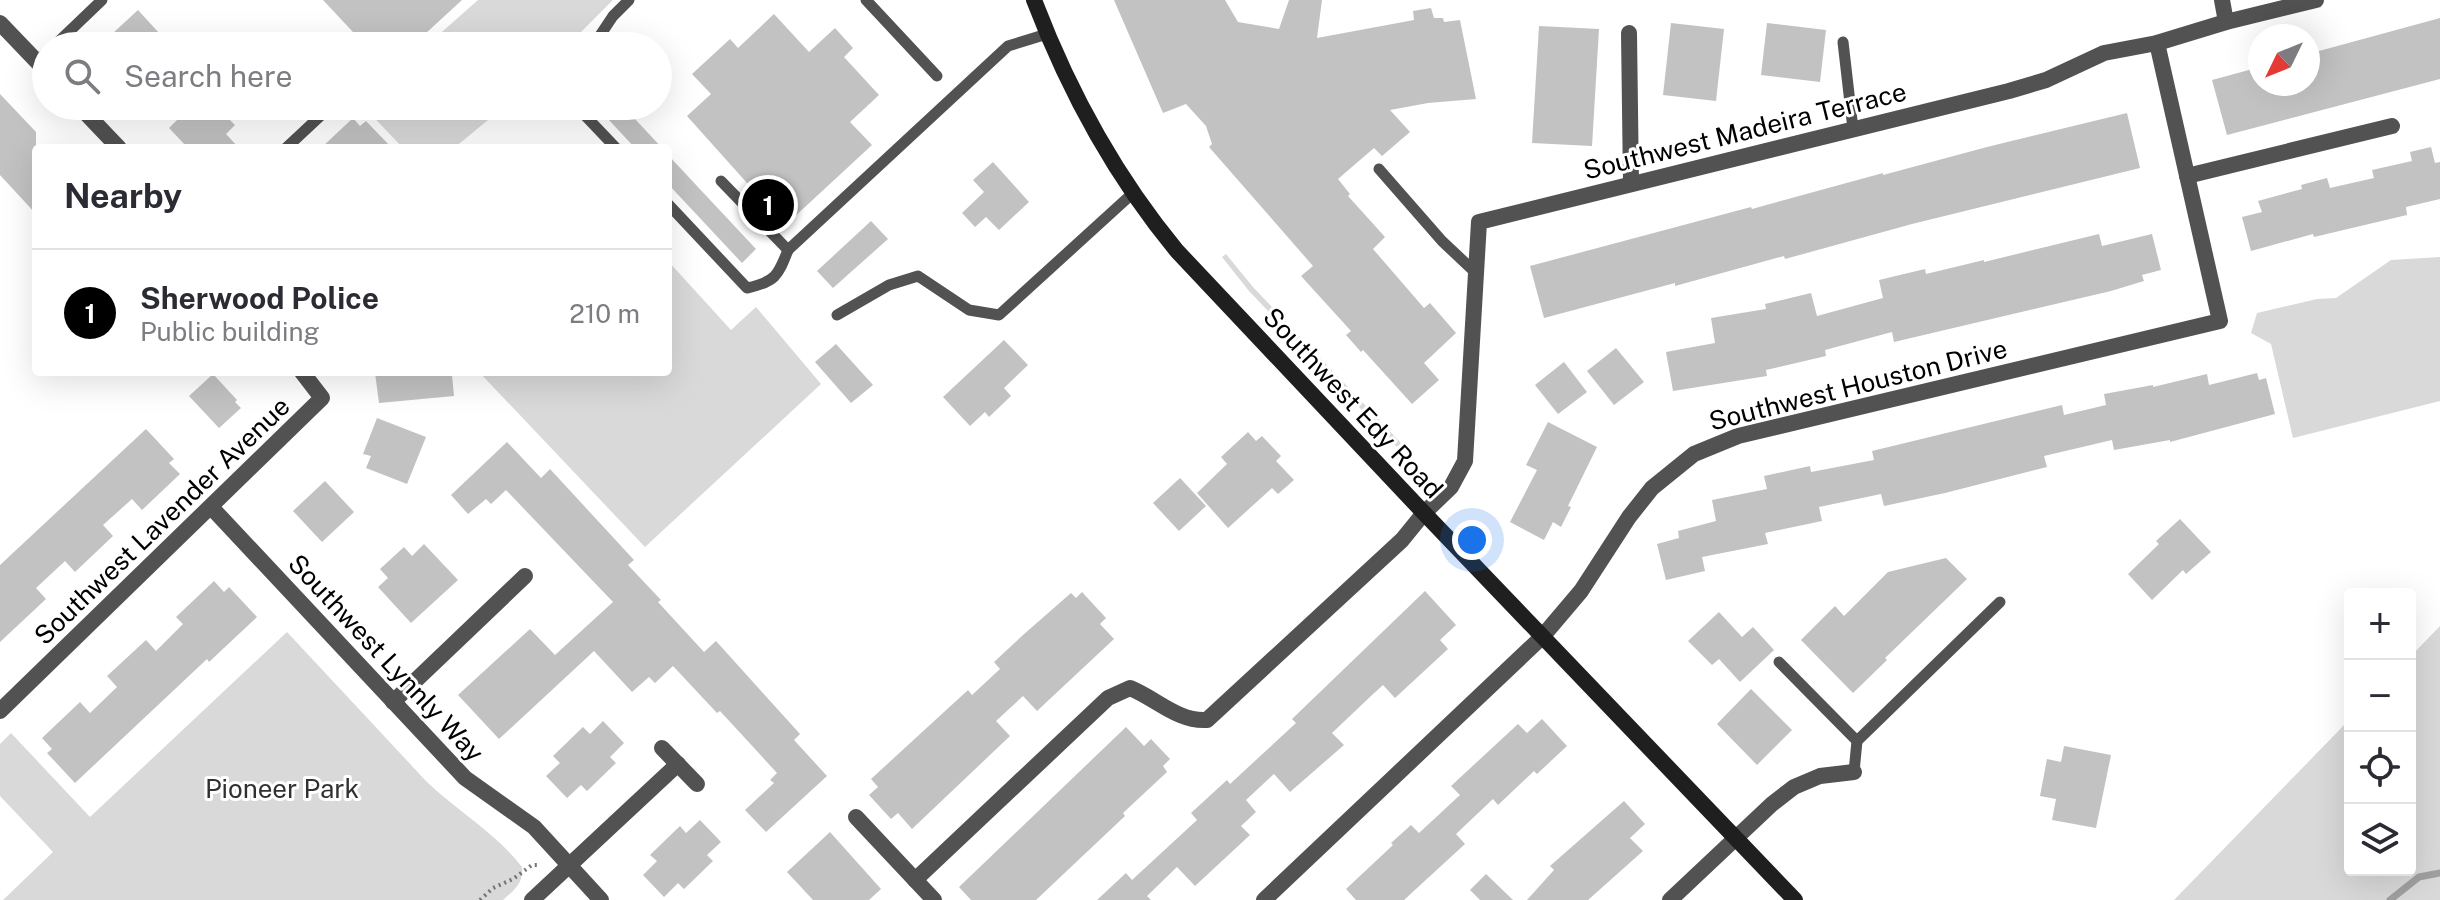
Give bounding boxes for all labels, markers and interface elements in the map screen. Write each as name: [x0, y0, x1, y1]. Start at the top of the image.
north arrow: [2248, 24, 2320, 96]
search box: [32, 32, 672, 120]
icon: search: [60, 54, 104, 98]
text: Search here: [124, 58, 292, 94]
street label: Southwest Madeira Terrace: [1580, 75, 1910, 186]
pin: 1: [742, 175, 794, 235]
text: Nearby: [64, 176, 182, 216]
text: Sherwood Police: [140, 280, 379, 316]
text: 1: [84, 298, 96, 329]
text: 210 m: [569, 298, 640, 329]
street label: Southwest Edy Road: [1257, 301, 1450, 504]
text: Public building: [140, 316, 320, 347]
street label: Southwest Houston Drive: [1706, 332, 2010, 437]
street label: Southwest Lavender Avenue: [28, 390, 296, 651]
your location: [1452, 520, 1492, 560]
street label: Southwest Lynnly Way: [282, 548, 491, 768]
map controls: [2344, 588, 2416, 876]
button: +: [2344, 588, 2416, 660]
button: −: [2344, 660, 2416, 732]
button: locate: [2344, 732, 2416, 804]
park label: Pioneer Park: [205, 773, 359, 804]
button: layers: [2344, 804, 2416, 876]

